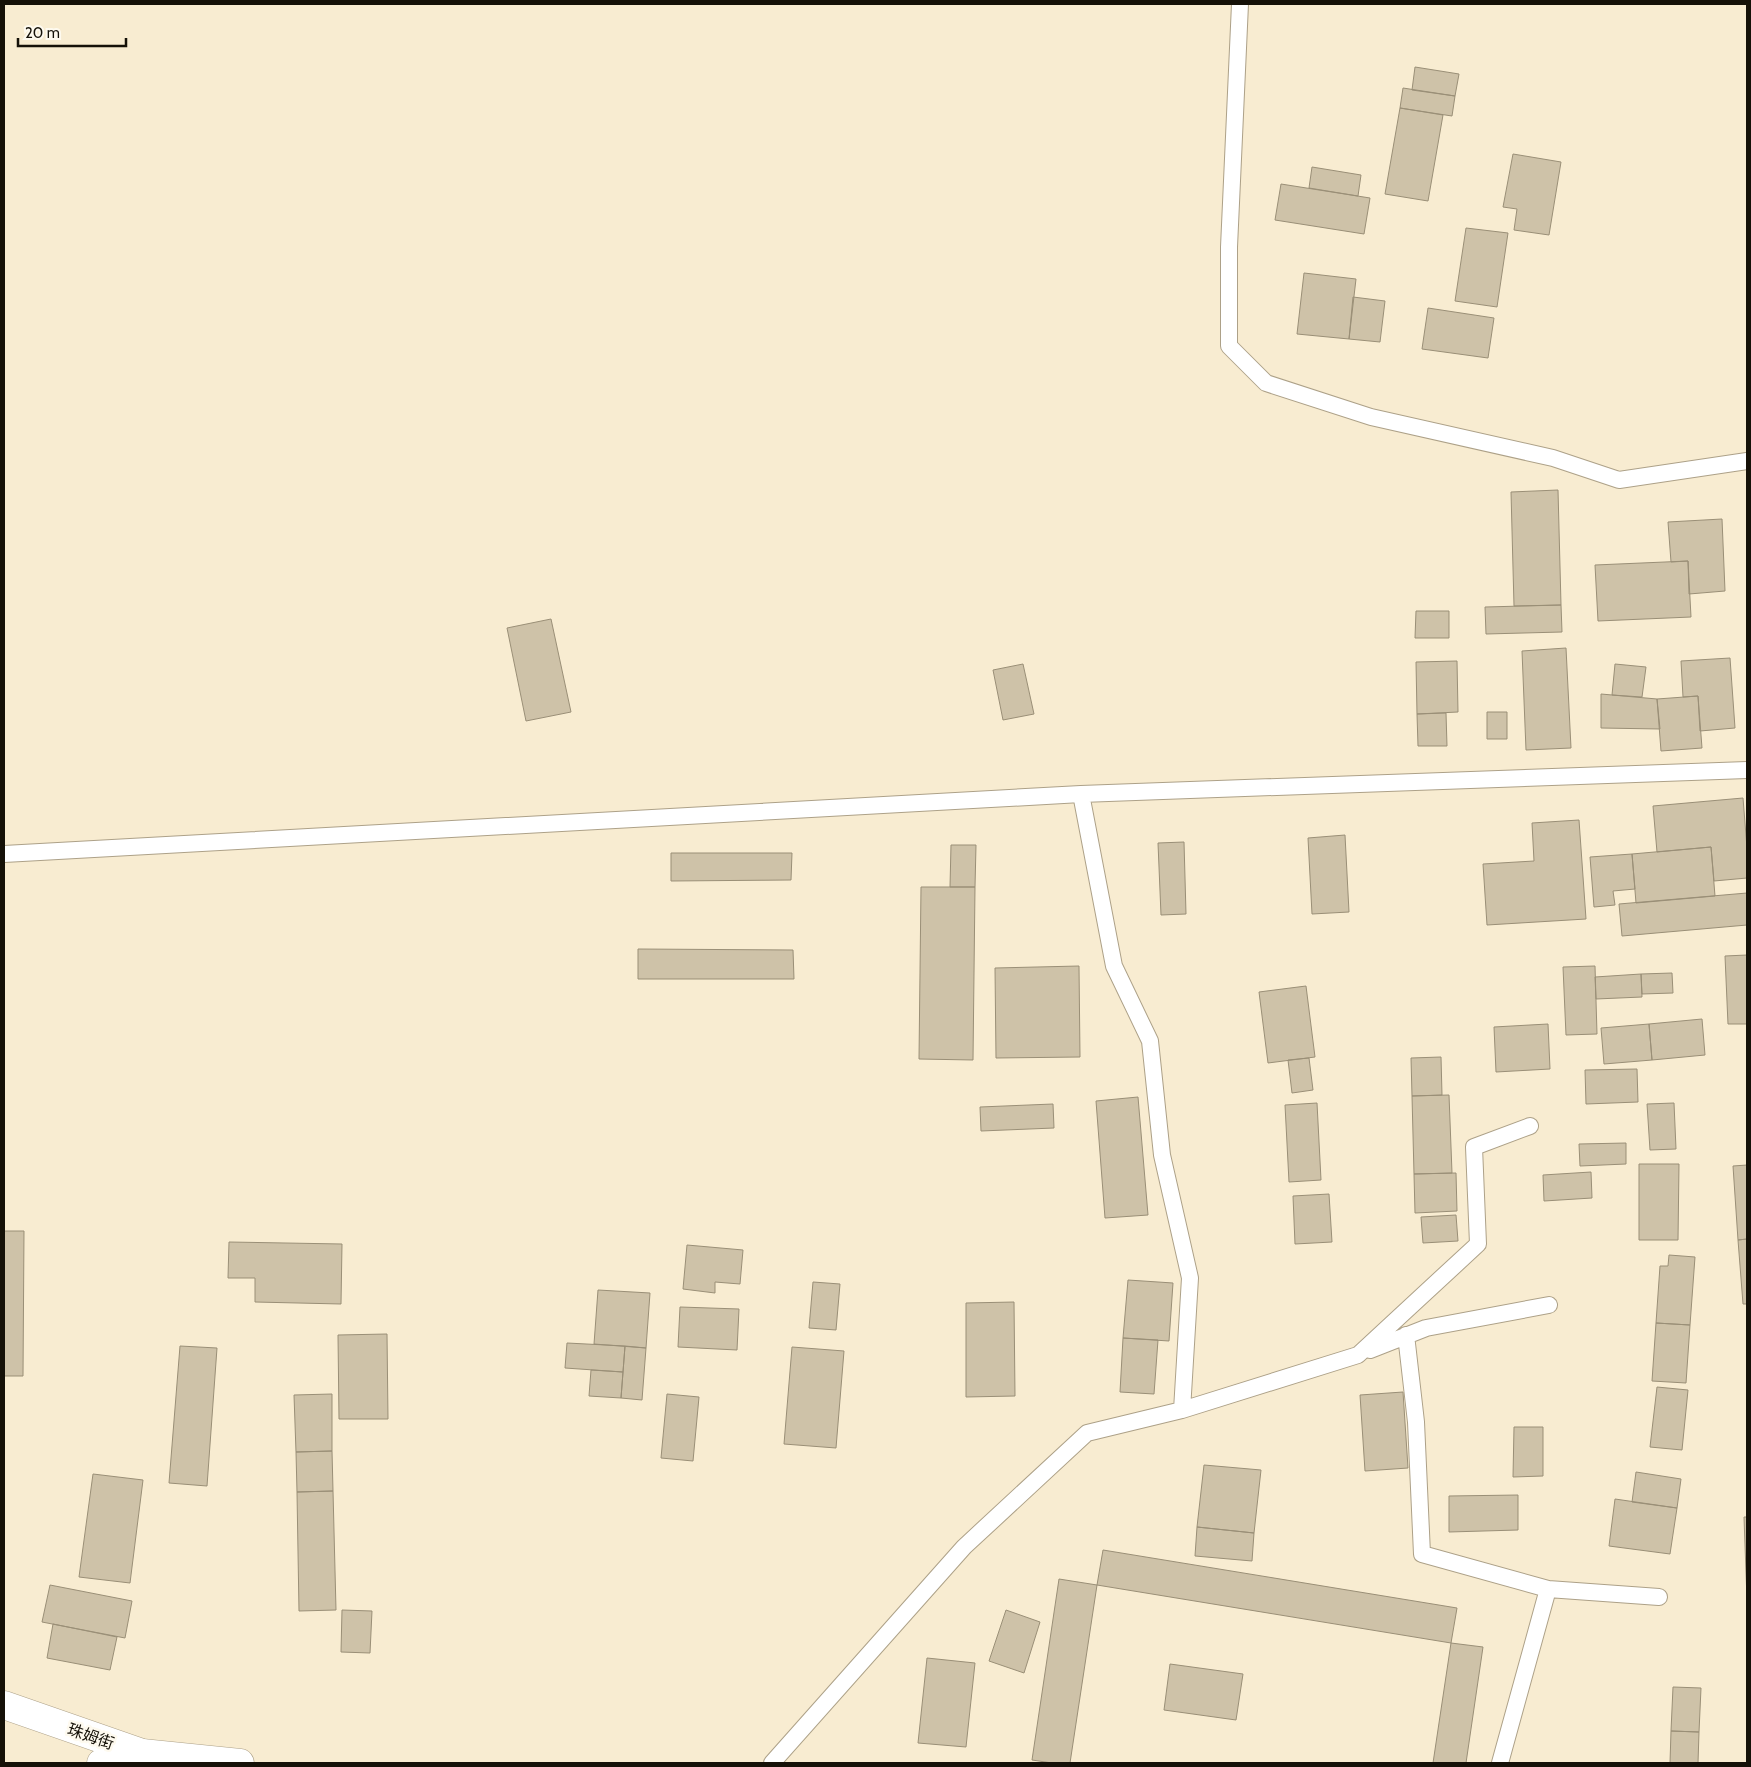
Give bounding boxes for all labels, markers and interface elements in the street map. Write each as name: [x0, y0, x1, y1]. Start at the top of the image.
scale bar: [18, 15, 125, 47]
text: 20 m: [25, 24, 60, 42]
street label: 珠姆街: [65, 1720, 117, 1753]

